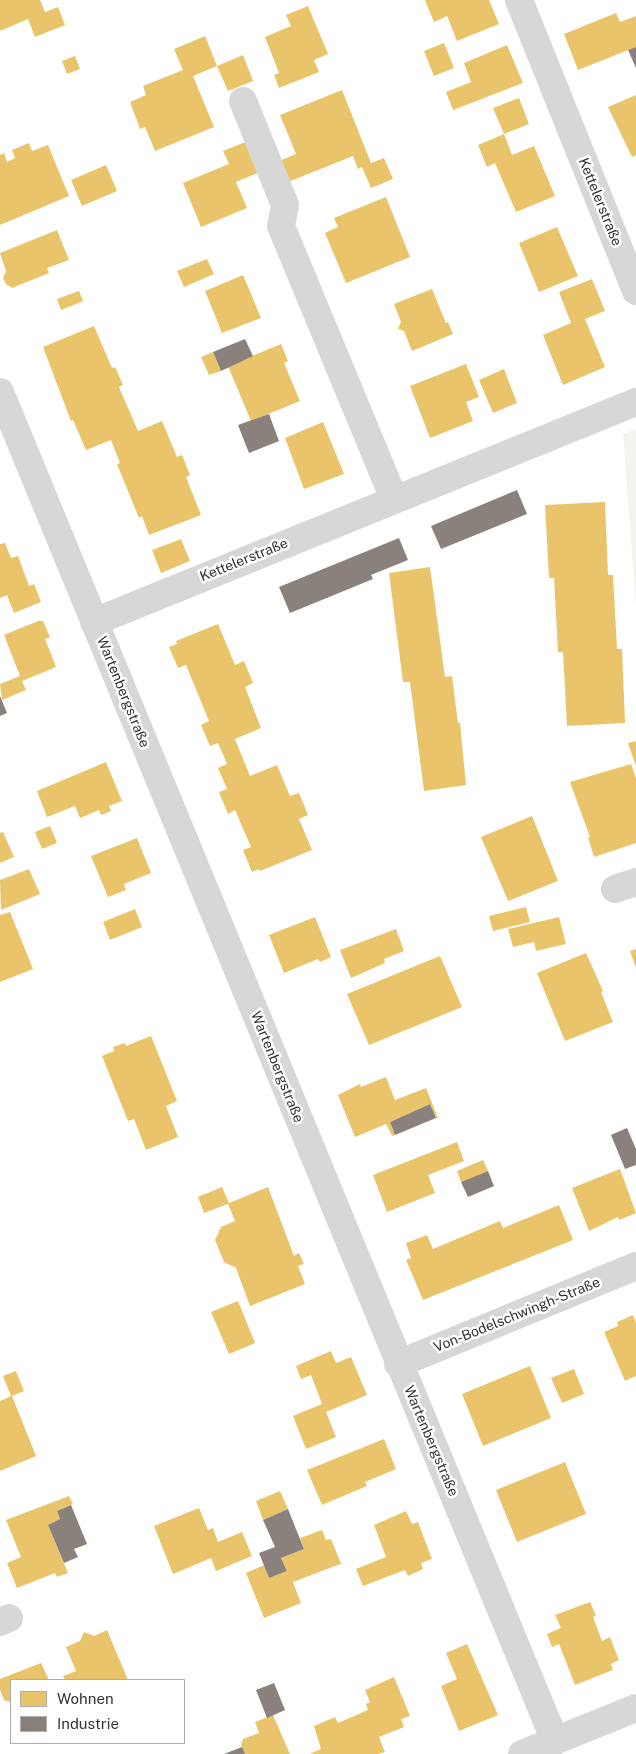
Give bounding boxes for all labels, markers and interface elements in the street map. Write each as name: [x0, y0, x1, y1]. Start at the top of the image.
street label: Kettelerstraße: [575, 156, 625, 248]
street label: Kettelerstraße: [198, 535, 290, 585]
street label: Wartenbergstraße: [93, 634, 153, 750]
street label: Wartenbergstraße: [247, 1009, 307, 1125]
street label: Von-Bodelschwingh-Straße: [431, 1274, 603, 1356]
street label: Wartenbergstraße: [400, 1383, 462, 1499]
legend: [10, 1679, 185, 1744]
text: Wohnen: [57, 1690, 114, 1707]
text: Industrie: [57, 1715, 119, 1732]

